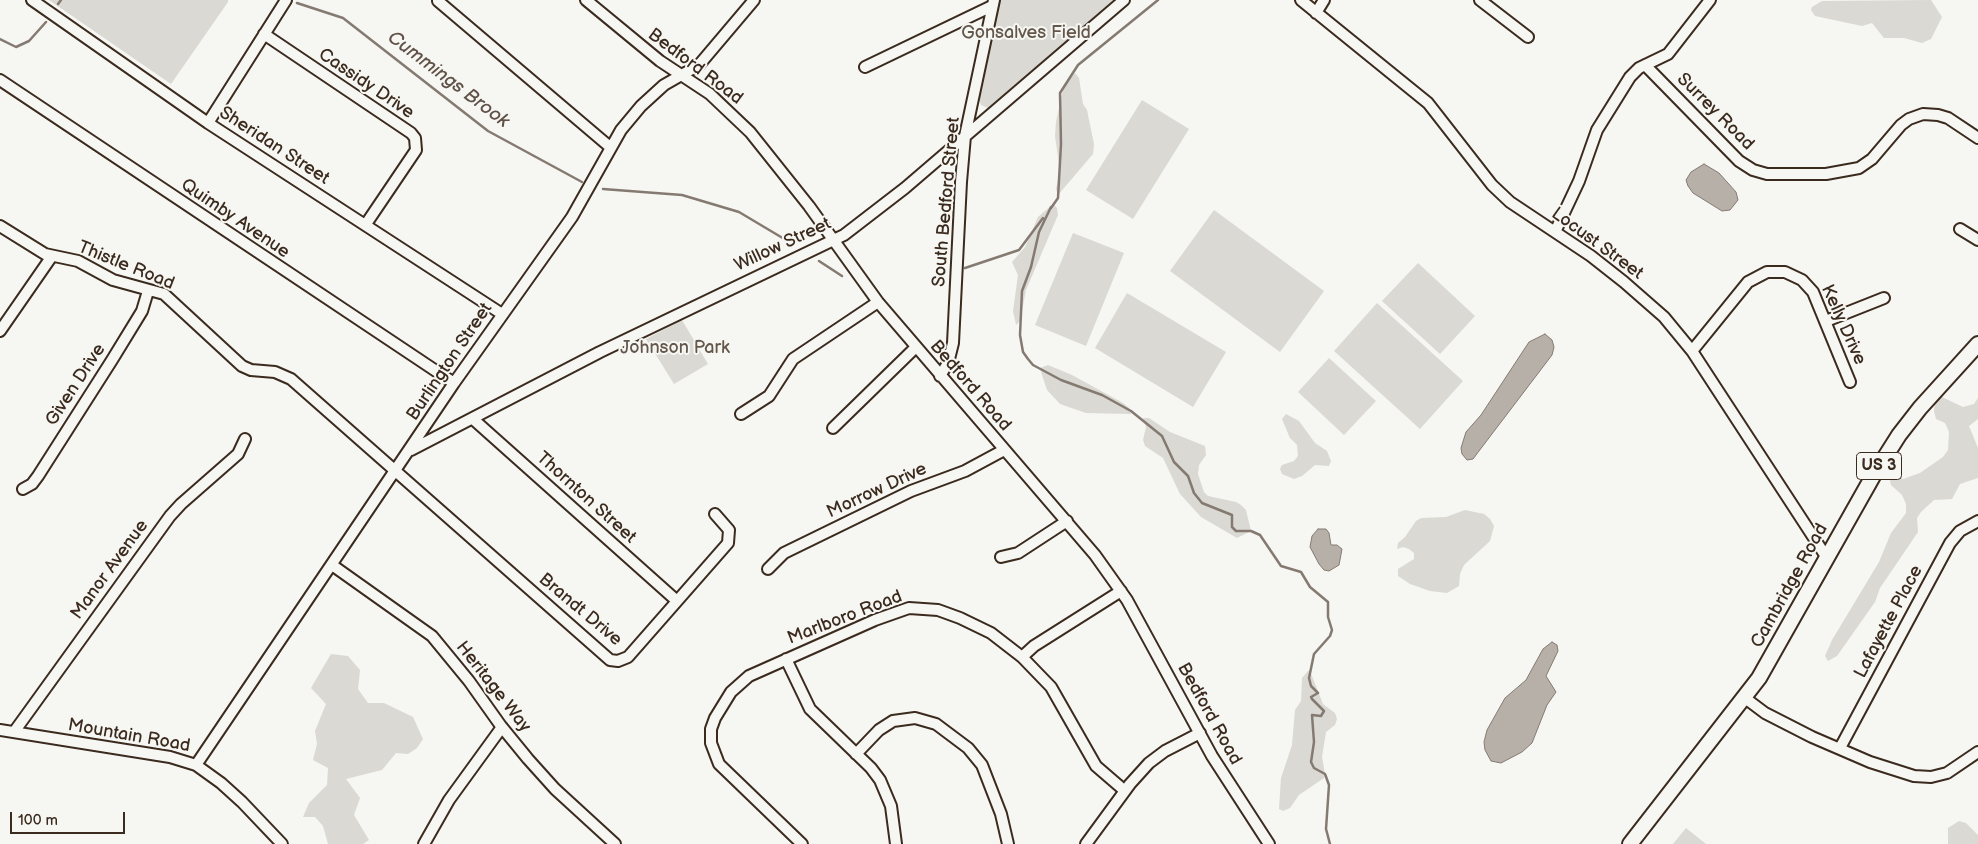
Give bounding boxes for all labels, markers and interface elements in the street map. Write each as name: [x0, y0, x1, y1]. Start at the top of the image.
park label: Gonsalves Field: [961, 22, 1091, 44]
street label: Bedford Road: [643, 24, 747, 110]
water label: Cummings Brook: [383, 27, 513, 133]
street label: Cassidy Drive: [314, 44, 418, 124]
street label: Surrey Road: [1672, 69, 1758, 155]
street label: Sheridan Street: [215, 102, 333, 190]
street label: South Bedford Street: [929, 116, 965, 288]
street label: Quimby Avenue: [176, 175, 294, 263]
street label: Locust Street: [1547, 203, 1647, 285]
street label: Willow Street: [731, 213, 835, 277]
street label: Thistle Road: [75, 237, 177, 295]
street label: Kelly Drive: [1816, 282, 1870, 368]
street label: Burlington Street: [403, 299, 497, 425]
street label: Bedford Road: [925, 336, 1015, 436]
park label: Johnson Park: [620, 337, 730, 359]
street label: Given Drive: [41, 340, 111, 430]
street label: Thornton Street: [532, 448, 640, 548]
road number: US 3: [1856, 452, 1902, 480]
street label: Morrow Drive: [824, 458, 930, 524]
street label: Manor Avenue: [67, 516, 153, 624]
street label: Cambridge Road: [1747, 520, 1833, 652]
street label: Lafayette Place: [1850, 562, 1928, 682]
street label: Brandt Drive: [534, 569, 626, 651]
street label: Marlboro Road: [784, 586, 906, 650]
street label: Heritage Way: [451, 637, 535, 737]
street label: Bedford Road: [1172, 659, 1246, 769]
street label: Mountain Road: [66, 715, 192, 757]
scale bar: [12, 802, 128, 834]
text: 100 m: [18, 811, 58, 830]

